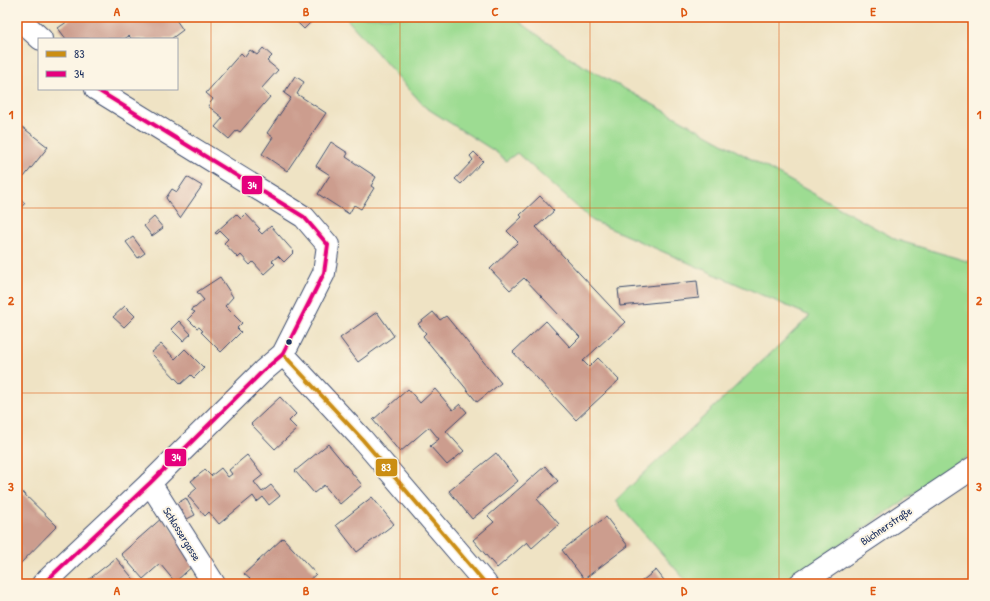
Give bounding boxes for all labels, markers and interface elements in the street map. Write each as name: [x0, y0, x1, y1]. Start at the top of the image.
text: A: [114, 2, 121, 20]
text: B: [303, 2, 310, 20]
text: C: [491, 2, 499, 20]
text: D: [681, 2, 688, 20]
text: E: [870, 2, 876, 20]
legend: [38, 38, 178, 90]
text: 83: [74, 45, 85, 62]
text: 34: [74, 65, 84, 82]
text: 1: [9, 105, 14, 123]
text: 1: [977, 105, 982, 123]
line badge: 34: [241, 175, 263, 195]
text: 34: [247, 178, 257, 192]
text: 2: [8, 291, 15, 309]
text: 2: [976, 291, 983, 309]
unlabelled marker: [284, 337, 294, 347]
line badge: 34: [164, 448, 187, 467]
text: 34: [171, 450, 181, 464]
line badge: 83: [375, 458, 398, 477]
text: 83: [381, 460, 391, 474]
text: 3: [8, 477, 14, 495]
text: 3: [976, 477, 982, 495]
street label: Büchnerstraße: [858, 503, 915, 548]
street label: Schlossergasse: [160, 505, 204, 564]
text: A: [114, 581, 121, 599]
text: B: [303, 581, 310, 599]
text: C: [491, 581, 499, 599]
text: D: [681, 581, 688, 599]
text: E: [870, 581, 876, 599]

